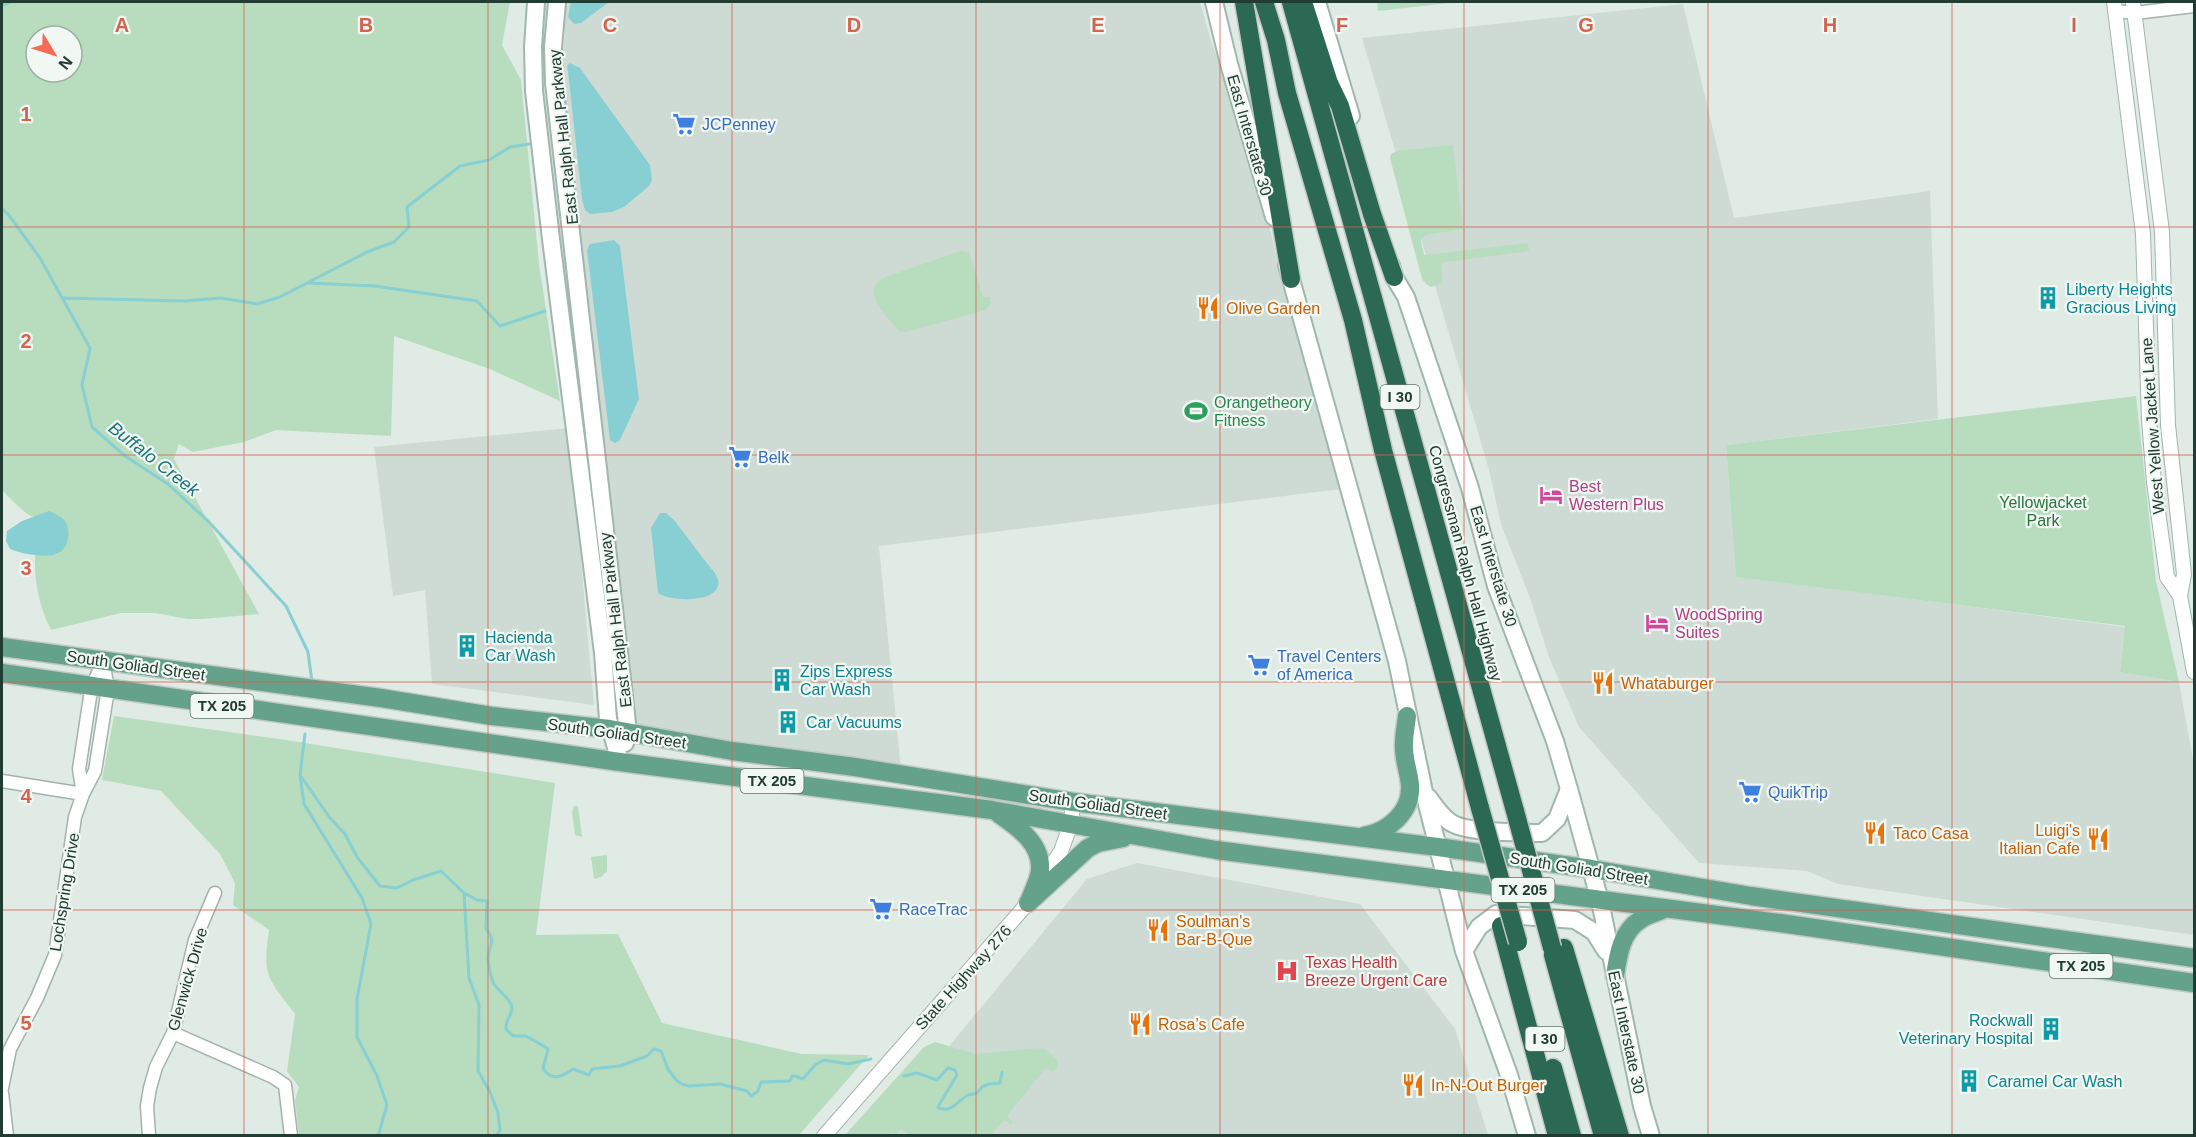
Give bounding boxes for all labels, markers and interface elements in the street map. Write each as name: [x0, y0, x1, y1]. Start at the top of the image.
text: A: [115, 14, 129, 36]
text: B: [359, 14, 373, 36]
text: C: [603, 14, 617, 36]
text: D: [847, 14, 861, 36]
text: E: [1091, 14, 1105, 36]
text: F: [1336, 14, 1348, 36]
text: G: [1578, 14, 1594, 36]
text: H: [1823, 14, 1837, 36]
text: I: [2071, 14, 2077, 36]
north arrow: [24, 24, 84, 84]
street label: East Ralph Hall Parkway: [546, 49, 581, 225]
text: N: [55, 53, 76, 73]
street label: East Interstate 30: [1224, 73, 1275, 198]
text: 1: [20, 103, 32, 125]
supermarket icon: JCPenney: [671, 111, 697, 137]
place label: JCPenney: [702, 116, 776, 133]
place label: Liberty Heights Gracious Living: [2066, 281, 2176, 316]
building icon: Liberty Heights Gracious Living: [2035, 285, 2061, 311]
restaurant icon: Olive Garden: [1195, 295, 1221, 321]
place label: Olive Garden: [1226, 300, 1320, 317]
text: 2: [20, 330, 32, 352]
street label: West Yellow Jacket Lane: [2138, 337, 2167, 515]
road number: I 30: [1380, 385, 1420, 409]
place label: Orangetheory Fitness: [1214, 394, 1312, 429]
sports icon: Orangetheory Fitness: [1183, 398, 1209, 424]
water label: Buffalo Creek: [105, 418, 204, 501]
street label: Congressman Ralph Hall Highway: [1426, 443, 1505, 683]
supermarket icon: Belk: [727, 444, 753, 470]
place label: Belk: [758, 449, 790, 466]
place label: Best Western Plus: [1569, 478, 1664, 513]
hotel icon: Best Western Plus: [1538, 482, 1564, 508]
park label: Yellowjacket Park: [1999, 494, 2087, 529]
street label: East Interstate 30: [1467, 504, 1520, 629]
street label: East Ralph Hall Parkway: [596, 532, 635, 708]
text: 3: [20, 557, 32, 579]
place label: WoodSpring Suites: [1675, 606, 1763, 641]
hotel icon: WoodSpring Suites: [1644, 610, 1670, 636]
place label: Hacienda Car Wash: [485, 629, 556, 664]
building icon: Hacienda Car Wash: [454, 633, 480, 659]
street label: South Goliad Street: [66, 647, 207, 684]
place label: Travel Centers of America: [1277, 648, 1381, 683]
supermarket icon: Travel Centers of America: [1246, 652, 1272, 678]
place label: Zips Express Car Wash: [800, 663, 892, 698]
building icon: Zips Express Car Wash: [769, 667, 795, 693]
restaurant icon: Whataburger: [1590, 670, 1616, 696]
place label: Whataburger: [1621, 675, 1714, 692]
road number: TX 205: [190, 694, 254, 718]
building icon: Car Vacuums: [775, 709, 801, 735]
place label: Car Vacuums: [806, 714, 902, 731]
street label: South Goliad Street: [547, 715, 688, 752]
road number: TX 205: [740, 769, 804, 793]
supermarket icon: QuikTrip: [1737, 779, 1763, 805]
place label: QuikTrip: [1768, 784, 1828, 801]
text: 4: [20, 785, 32, 807]
street label: South Goliad Street: [1028, 786, 1169, 823]
restaurant icon: Taco Casa: [1862, 820, 1888, 846]
place label: Luigi's Italian Cafe: [1999, 822, 2080, 857]
place label: Taco Casa: [1893, 825, 1969, 842]
restaurant icon: Luigi's Italian Cafe: [2085, 826, 2111, 852]
street label: Lochspring Drive: [47, 831, 82, 953]
street label: South Goliad Street: [1509, 849, 1650, 888]
road number: TX 205: [1492, 878, 1555, 902]
supermarket icon: RaceTrac: [868, 896, 894, 922]
place label: RaceTrac: [899, 901, 968, 918]
place label: Soulman's Bar-B-Que: [1176, 913, 1253, 948]
restaurant icon: Soulman's Bar-B-Que: [1145, 917, 1171, 943]
street label: State Highway 276: [912, 922, 1015, 1033]
street label: Glenwick Drive: [165, 925, 210, 1033]
place label: Texas Health Breeze Urgent Care: [1305, 954, 1447, 989]
road number: TX 205: [2050, 954, 2112, 978]
hospital icon: Texas Health Breeze Urgent Care: [1274, 958, 1300, 984]
street label: East Interstate 30: [1605, 969, 1648, 1095]
restaurant icon: Rosa’s Cafe: [1127, 1011, 1153, 1037]
text: 5: [20, 1012, 32, 1034]
place label: Rockwall Veterinary Hospital: [1899, 1012, 2033, 1047]
place label: Rosa’s Cafe: [1158, 1016, 1245, 1033]
building icon: Rockwall Veterinary Hospital: [2038, 1016, 2064, 1042]
road number: I 30: [1526, 1027, 1564, 1051]
building icon: Caramel Car Wash: [1956, 1068, 1982, 1094]
restaurant icon: In-N-Out Burger: [1400, 1072, 1426, 1098]
place label: Caramel Car Wash: [1987, 1073, 2122, 1090]
place label: In-N-Out Burger: [1431, 1077, 1545, 1094]

